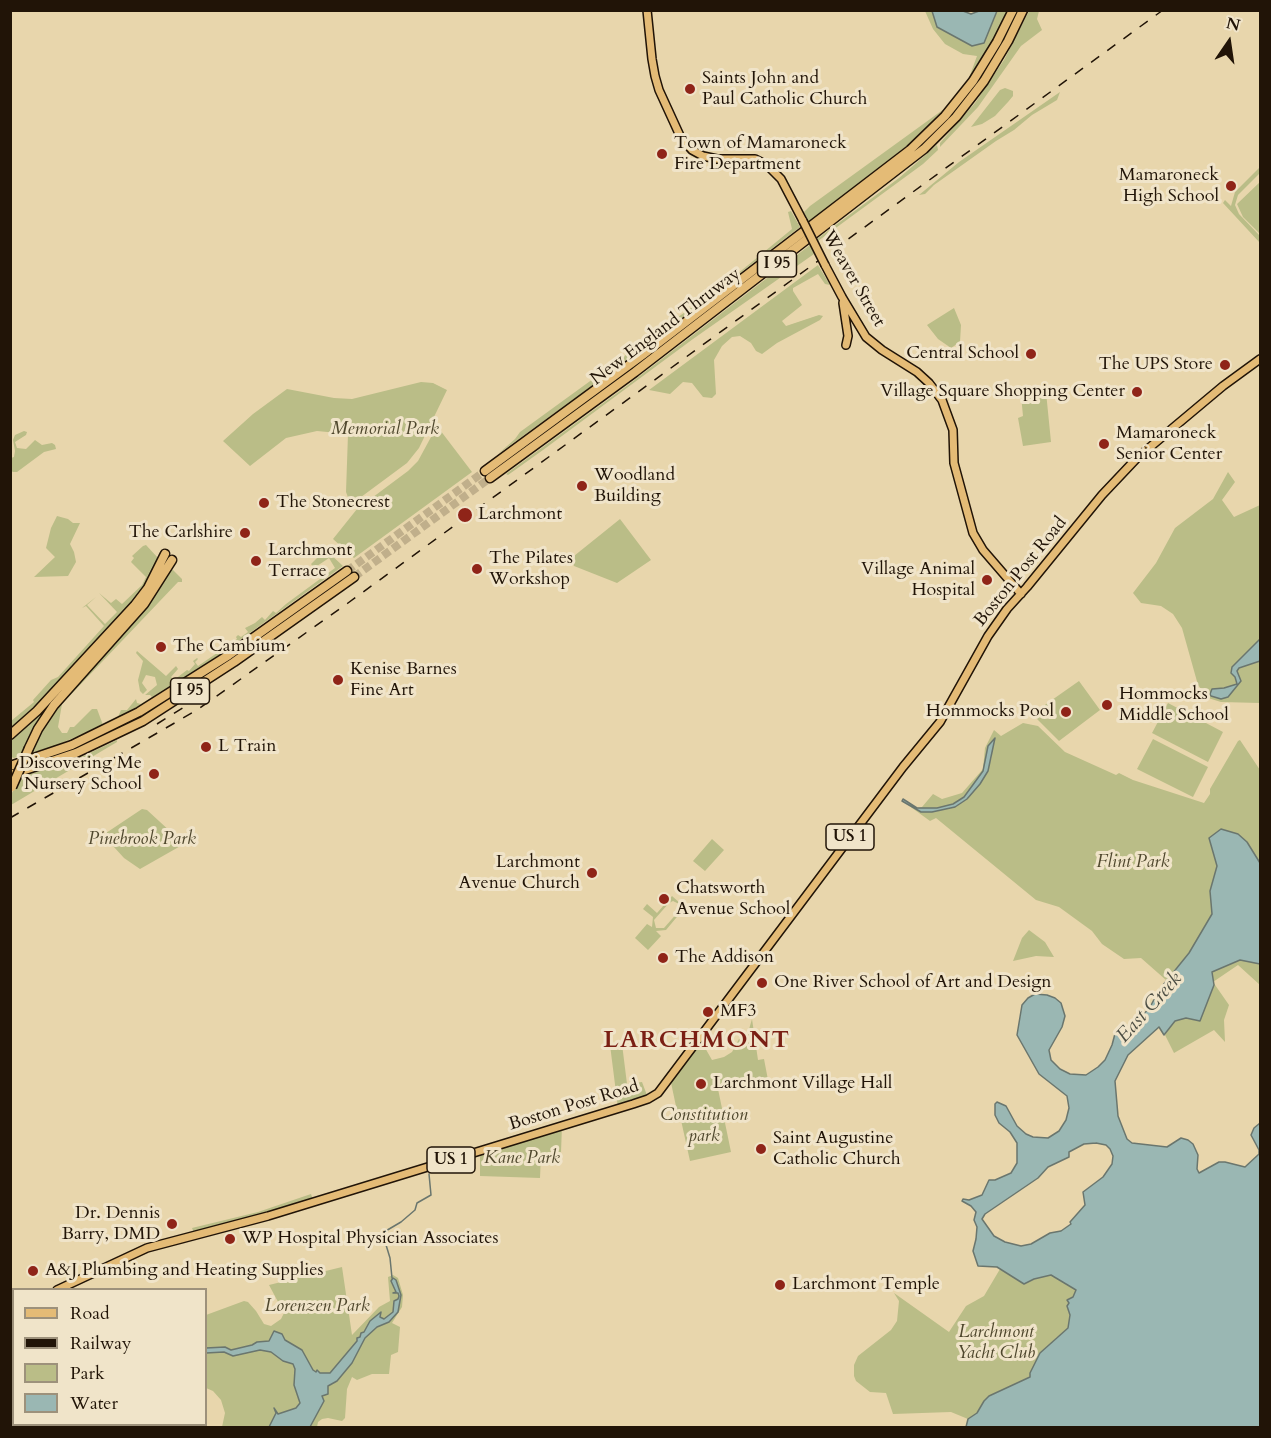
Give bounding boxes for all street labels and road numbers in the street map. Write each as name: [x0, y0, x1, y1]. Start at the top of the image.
street label: Weaver Street: [817, 227, 889, 331]
road number: I 95: [758, 251, 796, 277]
street label: New England Thruway: [587, 263, 745, 391]
street label: Boston Post Road: [970, 513, 1072, 631]
road number: I 95: [170, 678, 210, 704]
road number: US 1: [826, 824, 874, 850]
street label: Boston Post Road: [506, 1076, 642, 1136]
road number: US 1: [427, 1147, 475, 1173]

